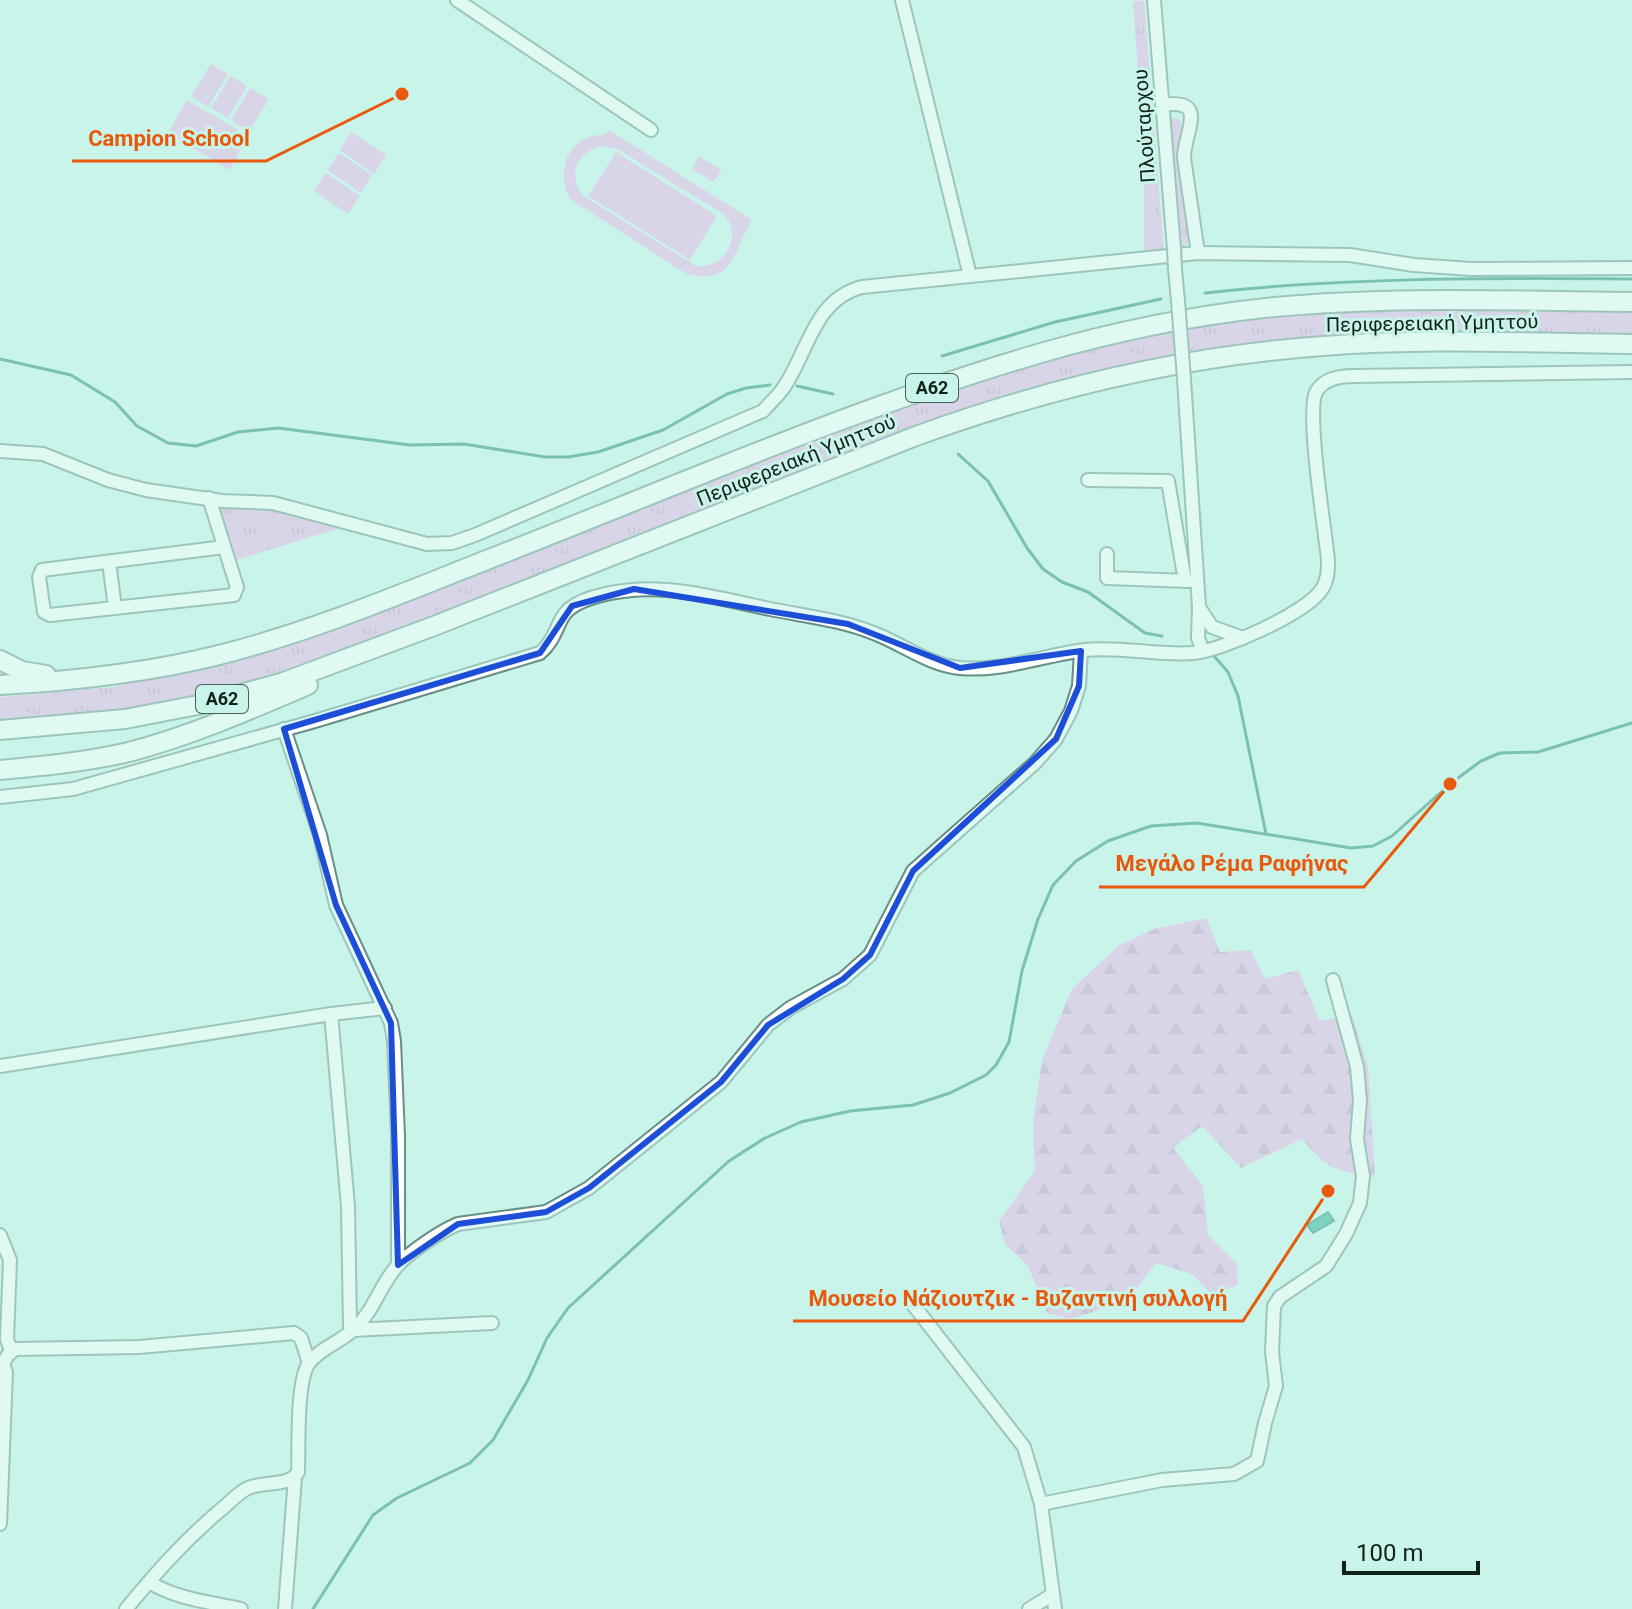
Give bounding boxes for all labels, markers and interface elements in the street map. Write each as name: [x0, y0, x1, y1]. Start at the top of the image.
street label: Πλούταρχου: [1128, 68, 1160, 184]
callout: Campion School: [72, 115, 266, 161]
text: Campion School: [88, 126, 250, 151]
street label: Περιφερειακή Υμηττού: [1326, 309, 1538, 337]
road number: Α62: [906, 374, 958, 402]
street label: Περιφερειακή Υμηττού: [693, 409, 899, 511]
road number: Α62: [196, 685, 248, 713]
callout: Μεγάλο Ρέμα Ραφήνας: [1099, 841, 1364, 887]
text: Μεγάλο Ρέμα Ραφήνας: [1116, 851, 1348, 876]
callout: Μουσείο Νάζιουτζικ - Βυζαντινή συλλογή: [793, 1275, 1243, 1321]
text: Μουσείο Νάζιουτζικ - Βυζαντινή συλλογή: [809, 1286, 1227, 1311]
scale bar: [1344, 1525, 1478, 1575]
text: 100 m: [1356, 1539, 1423, 1567]

